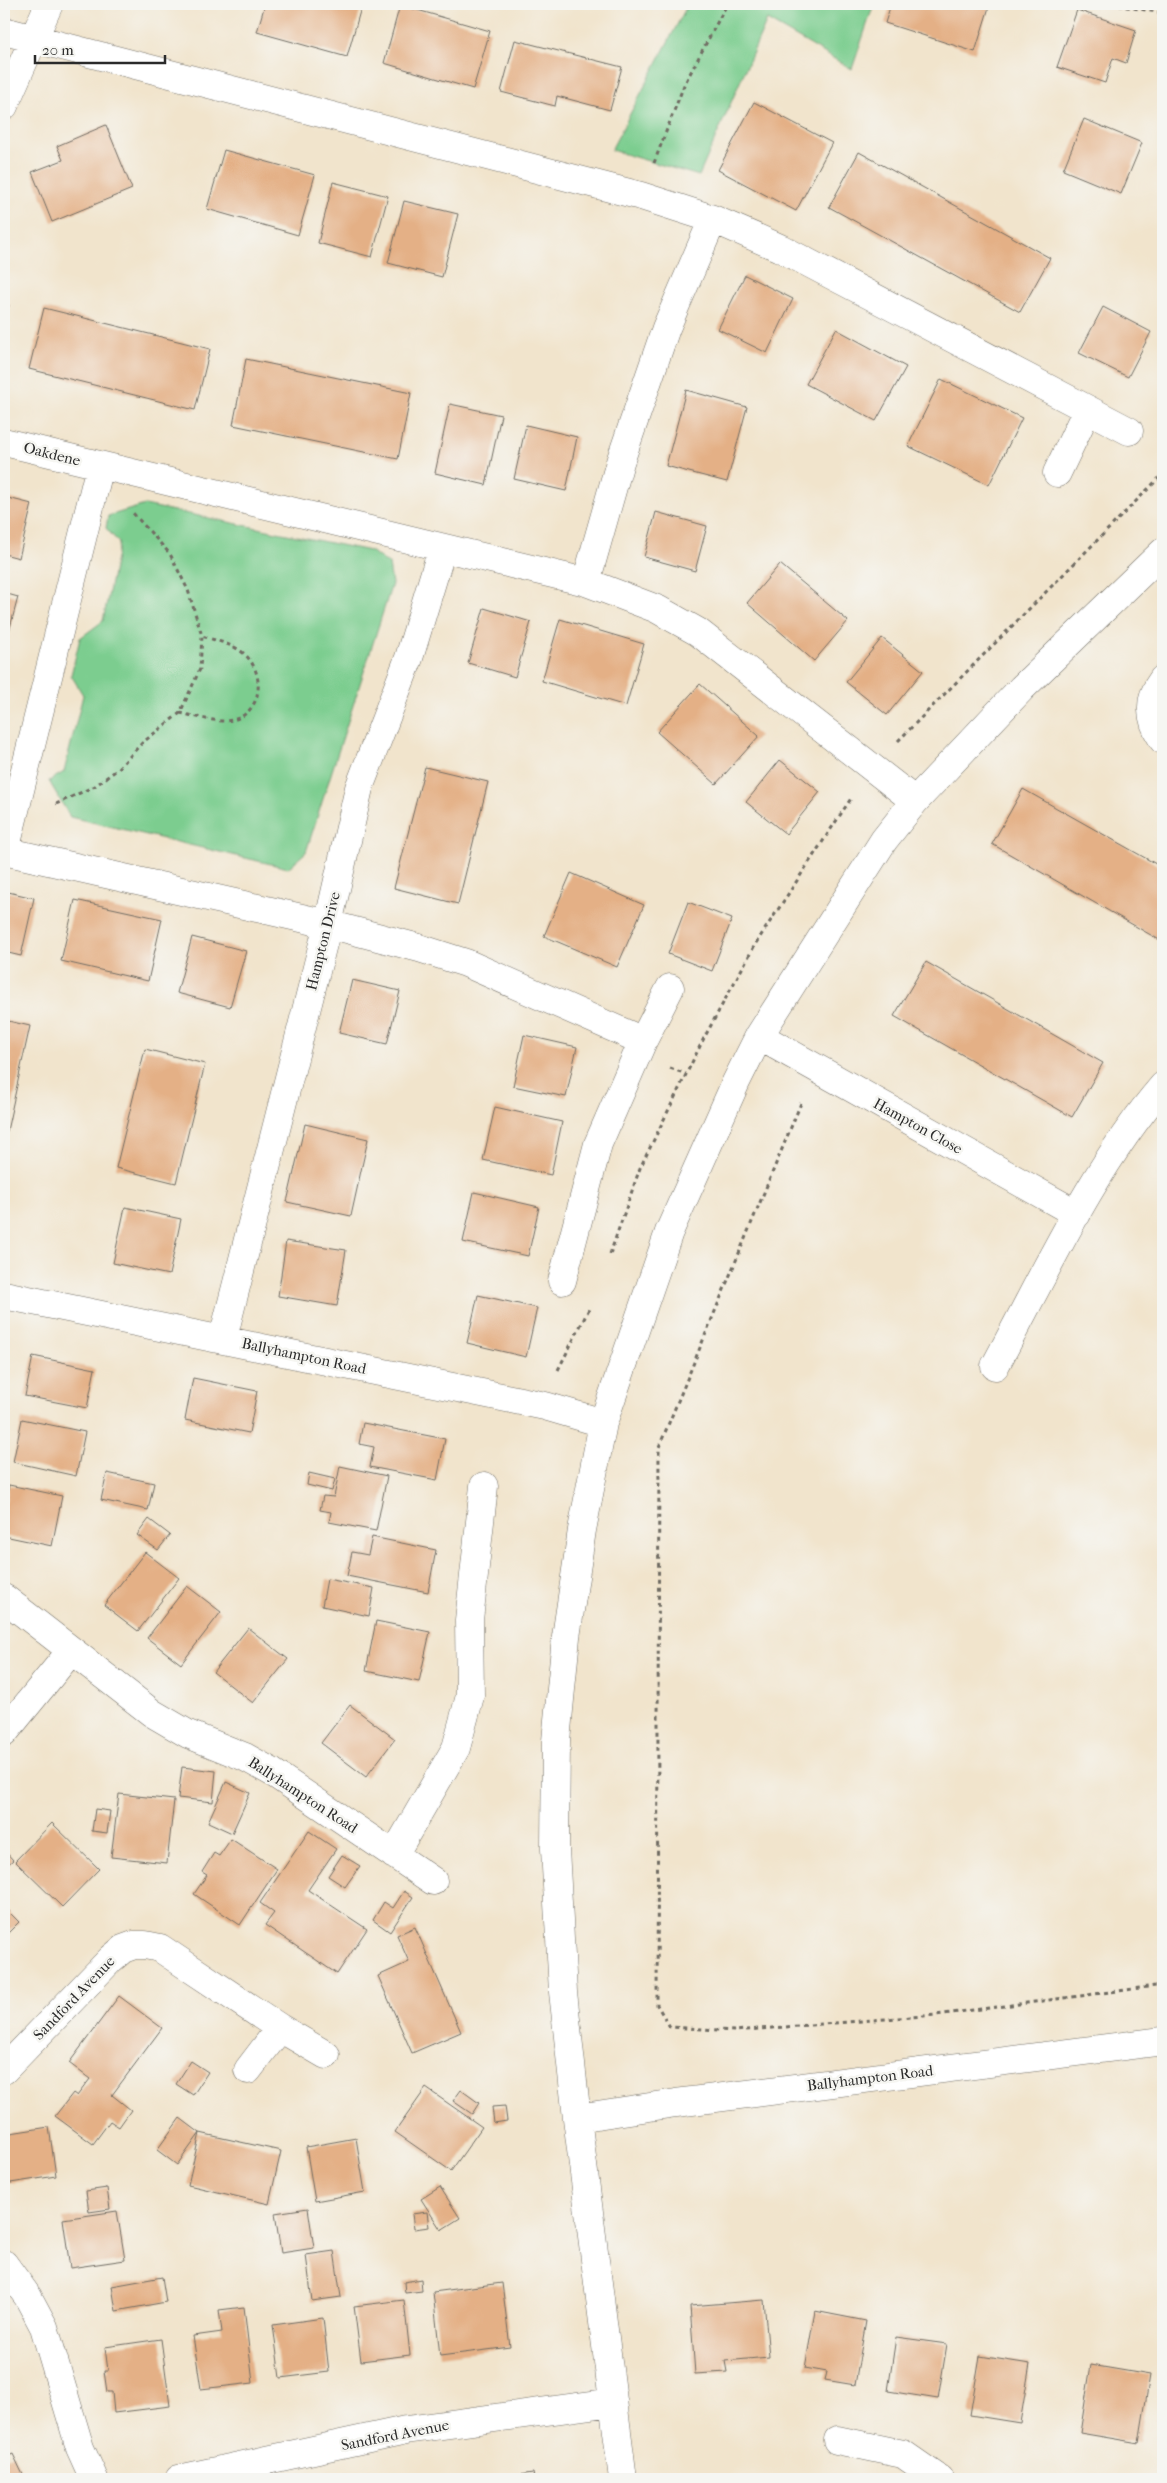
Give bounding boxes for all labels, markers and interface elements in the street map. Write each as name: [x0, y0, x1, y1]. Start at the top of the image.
scale bar: [35, 32, 165, 64]
text: 20 m: [42, 41, 74, 59]
street label: Oakdene: [22, 438, 83, 470]
street label: Hampton Drive: [302, 889, 344, 992]
street label: Hampton Close: [870, 1094, 966, 1158]
street label: Ballyhampton Road: [240, 1334, 369, 1378]
street label: Ballyhampton Road: [245, 1753, 362, 1838]
street label: Sandford Avenue: [29, 1952, 119, 2044]
street label: Ballyhampton Road: [806, 2061, 935, 2095]
street label: Sandford Avenue: [339, 2416, 451, 2454]

